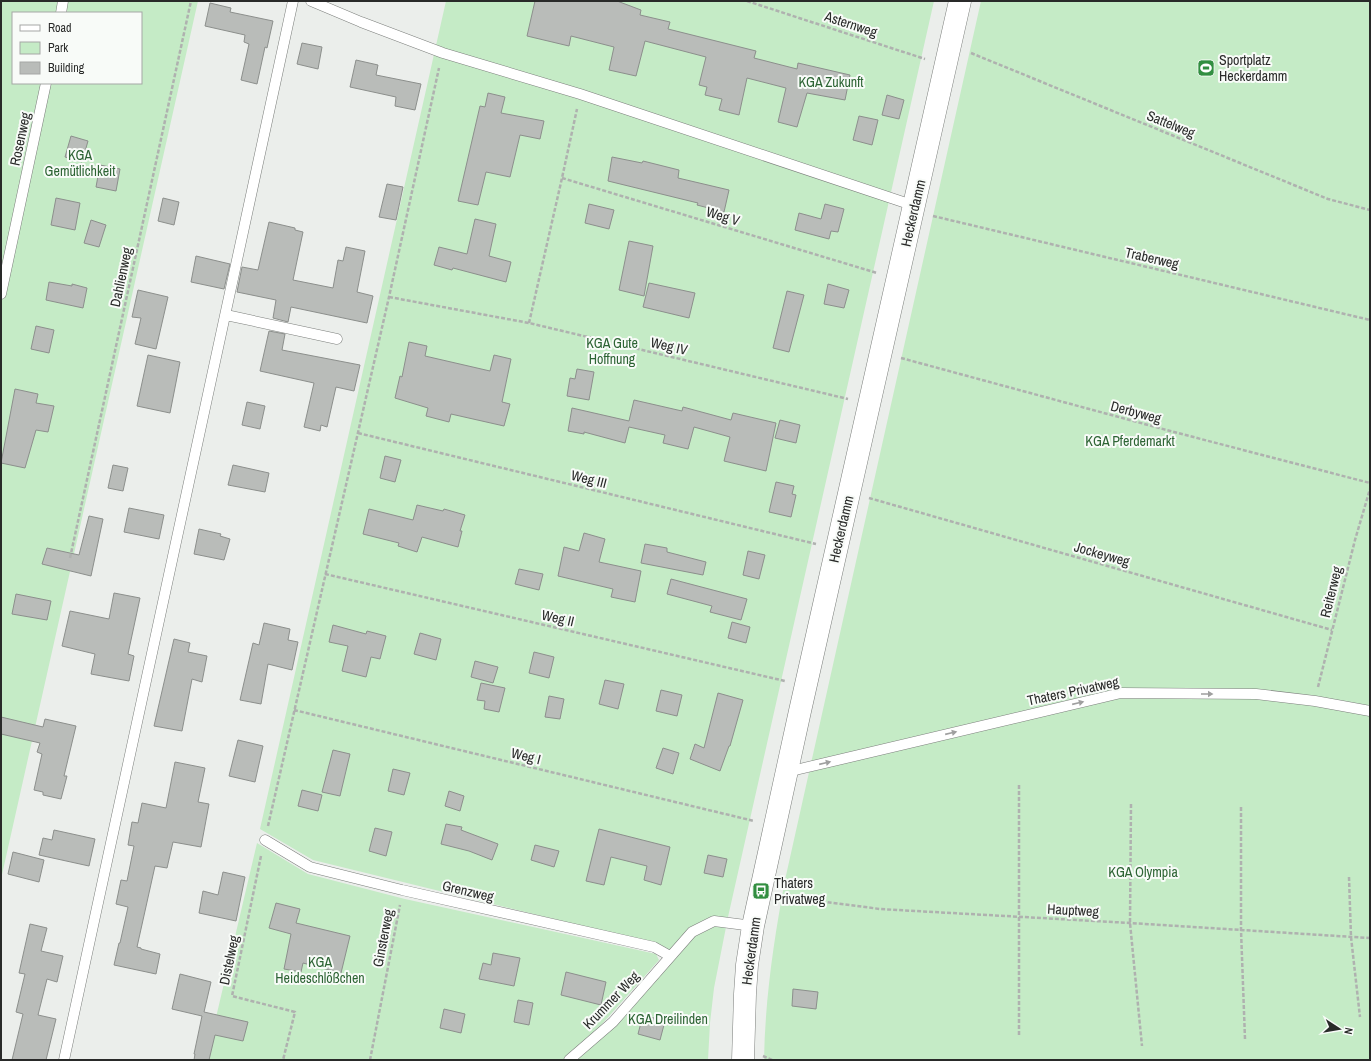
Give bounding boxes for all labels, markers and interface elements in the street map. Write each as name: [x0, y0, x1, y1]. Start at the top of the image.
street label: Asternweg: [821, 7, 880, 41]
legend: [12, 12, 142, 84]
text: Road: [48, 20, 72, 36]
text: Park: [48, 40, 68, 56]
place label: Sportplatz Heckerdamm: [1219, 51, 1287, 85]
sports icon: Sportplatz Heckerdamm: [1196, 58, 1216, 78]
text: Building: [48, 60, 85, 76]
park label: KGA Zukunft: [798, 73, 864, 91]
street label: Sattelweg: [1144, 106, 1198, 142]
street label: Rosenweg: [6, 110, 35, 167]
park label: KGA Gemütlichkeit: [45, 146, 115, 180]
street label: Heckerdamm: [897, 178, 929, 248]
street label: Weg V: [704, 202, 742, 230]
street label: Traberweg: [1123, 243, 1181, 273]
street label: Dahlienweg: [106, 245, 136, 309]
street label: Weg IV: [649, 333, 690, 359]
park label: KGA Gute Hoffnung: [586, 334, 638, 368]
street label: Derbyweg: [1109, 397, 1164, 428]
park label: KGA Pferdemarkt: [1085, 432, 1175, 450]
street label: Weg III: [569, 466, 609, 492]
street label: Heckerdamm: [825, 494, 857, 564]
street label: Jockeyweg: [1072, 538, 1132, 571]
street label: Reiterweg: [1316, 564, 1346, 620]
street label: Weg II: [540, 606, 576, 630]
street label: Thaters Privatweg: [1026, 672, 1121, 709]
one-way arrow: [1201, 691, 1214, 697]
one-way arrow: [1072, 700, 1084, 706]
one-way arrow: [946, 730, 958, 736]
street label: Weg I: [509, 744, 543, 768]
one-way arrow: [819, 760, 831, 766]
park label: KGA Olympia: [1108, 863, 1178, 881]
place label: Thaters Privatweg: [774, 874, 826, 908]
street label: Grenzweg: [440, 876, 496, 906]
bus stop icon: Thaters Privatweg: [751, 881, 771, 901]
street label: Hauptweg: [1047, 900, 1100, 920]
street label: Ginsterweg: [369, 907, 398, 969]
street label: Heckerdamm: [737, 916, 765, 986]
street label: Distelweg: [215, 933, 243, 987]
park label: KGA Heideschlößchen: [275, 953, 365, 987]
street label: Krummer Weg: [579, 967, 644, 1033]
north arrow: [1319, 1009, 1359, 1049]
park label: KGA Dreilinden: [628, 1010, 708, 1028]
text: N: [1341, 1026, 1356, 1036]

